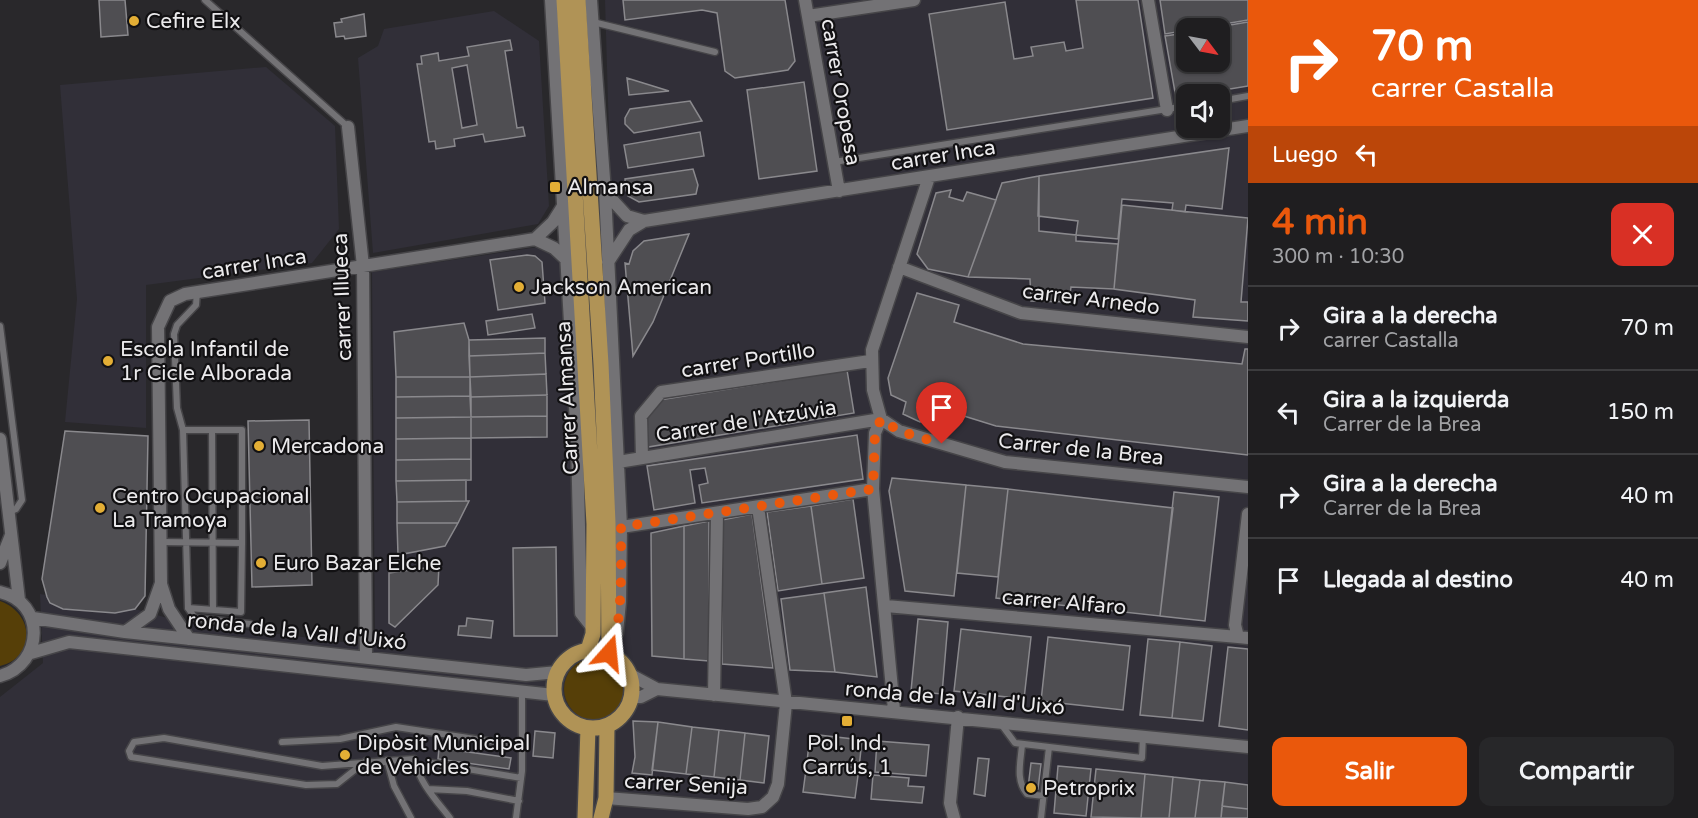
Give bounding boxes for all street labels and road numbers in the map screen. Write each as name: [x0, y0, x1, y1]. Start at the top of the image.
street label: carrer Oropesa: [815, 17, 866, 167]
street label: carrer Inca: [889, 135, 997, 176]
street label: carrer Illueca: [328, 233, 357, 361]
street label: carrer Inca: [200, 244, 308, 285]
street label: carrer Arnedo: [1021, 279, 1161, 320]
street label: Carrer Almansa: [551, 320, 584, 476]
street label: carrer Portillo: [679, 338, 817, 383]
street label: Carrer de l'Atzúvia: [654, 395, 838, 448]
street label: Carrer de la Brea: [997, 428, 1165, 471]
street label: carrer Alfaro: [1001, 585, 1127, 620]
street label: ronda de la Vall d'Uixó: [186, 608, 408, 655]
street label: ronda de la Vall d'Uixó: [844, 676, 1066, 721]
street label: carrer Senija: [623, 769, 749, 800]

